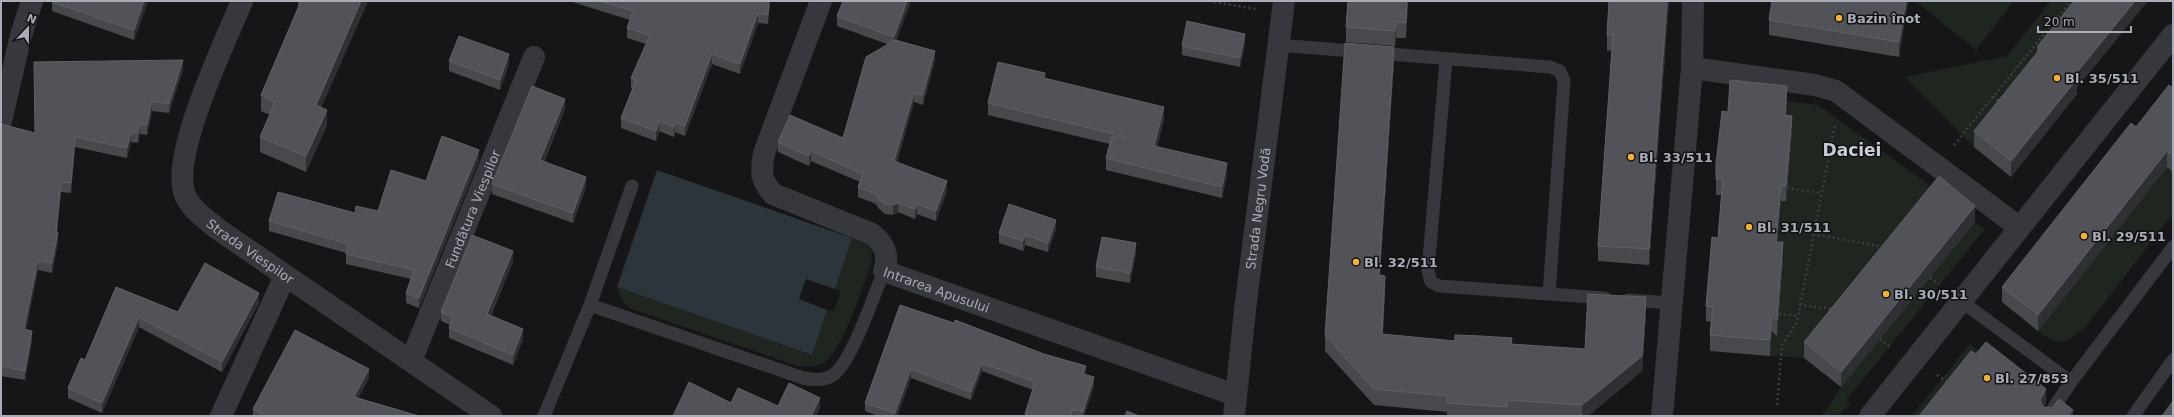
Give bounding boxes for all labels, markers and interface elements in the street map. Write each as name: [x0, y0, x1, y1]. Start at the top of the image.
north arrow: [8, 8, 48, 48]
scale bar: [2038, 8, 2131, 34]
text: N: [25, 11, 38, 27]
place label: Bazin înot: [1847, 11, 1920, 26]
marker: Bazin înot: [1834, 13, 1844, 23]
text: 20 m: [2044, 15, 2075, 29]
place label: Bl. 35/511: [2065, 71, 2139, 86]
marker: Bl. 35/511: [2052, 73, 2062, 83]
district label: Daciei: [1823, 140, 1881, 160]
street label: Strada Negru Vodă: [1243, 146, 1273, 270]
street label: Fundătura Viespilor: [442, 147, 503, 270]
place label: Bl. 33/511: [1639, 150, 1713, 165]
marker: Bl. 33/511: [1626, 152, 1636, 162]
street label: Strada Viespilor: [204, 216, 297, 287]
place label: Bl. 31/511: [1757, 220, 1831, 235]
marker: Bl. 31/511: [1744, 222, 1754, 232]
place label: Bl. 29/511: [2092, 229, 2166, 244]
marker: Bl. 29/511: [2079, 231, 2089, 241]
place label: Bl. 32/511: [1364, 255, 1438, 270]
marker: Bl. 32/511: [1351, 257, 1361, 267]
street label: Intrarea Apusului: [881, 264, 992, 315]
place label: Bl. 30/511: [1894, 287, 1968, 302]
marker: Bl. 30/511: [1881, 289, 1891, 299]
place label: Bl. 27/853: [1995, 371, 2069, 386]
marker: Bl. 27/853: [1982, 373, 1992, 383]

